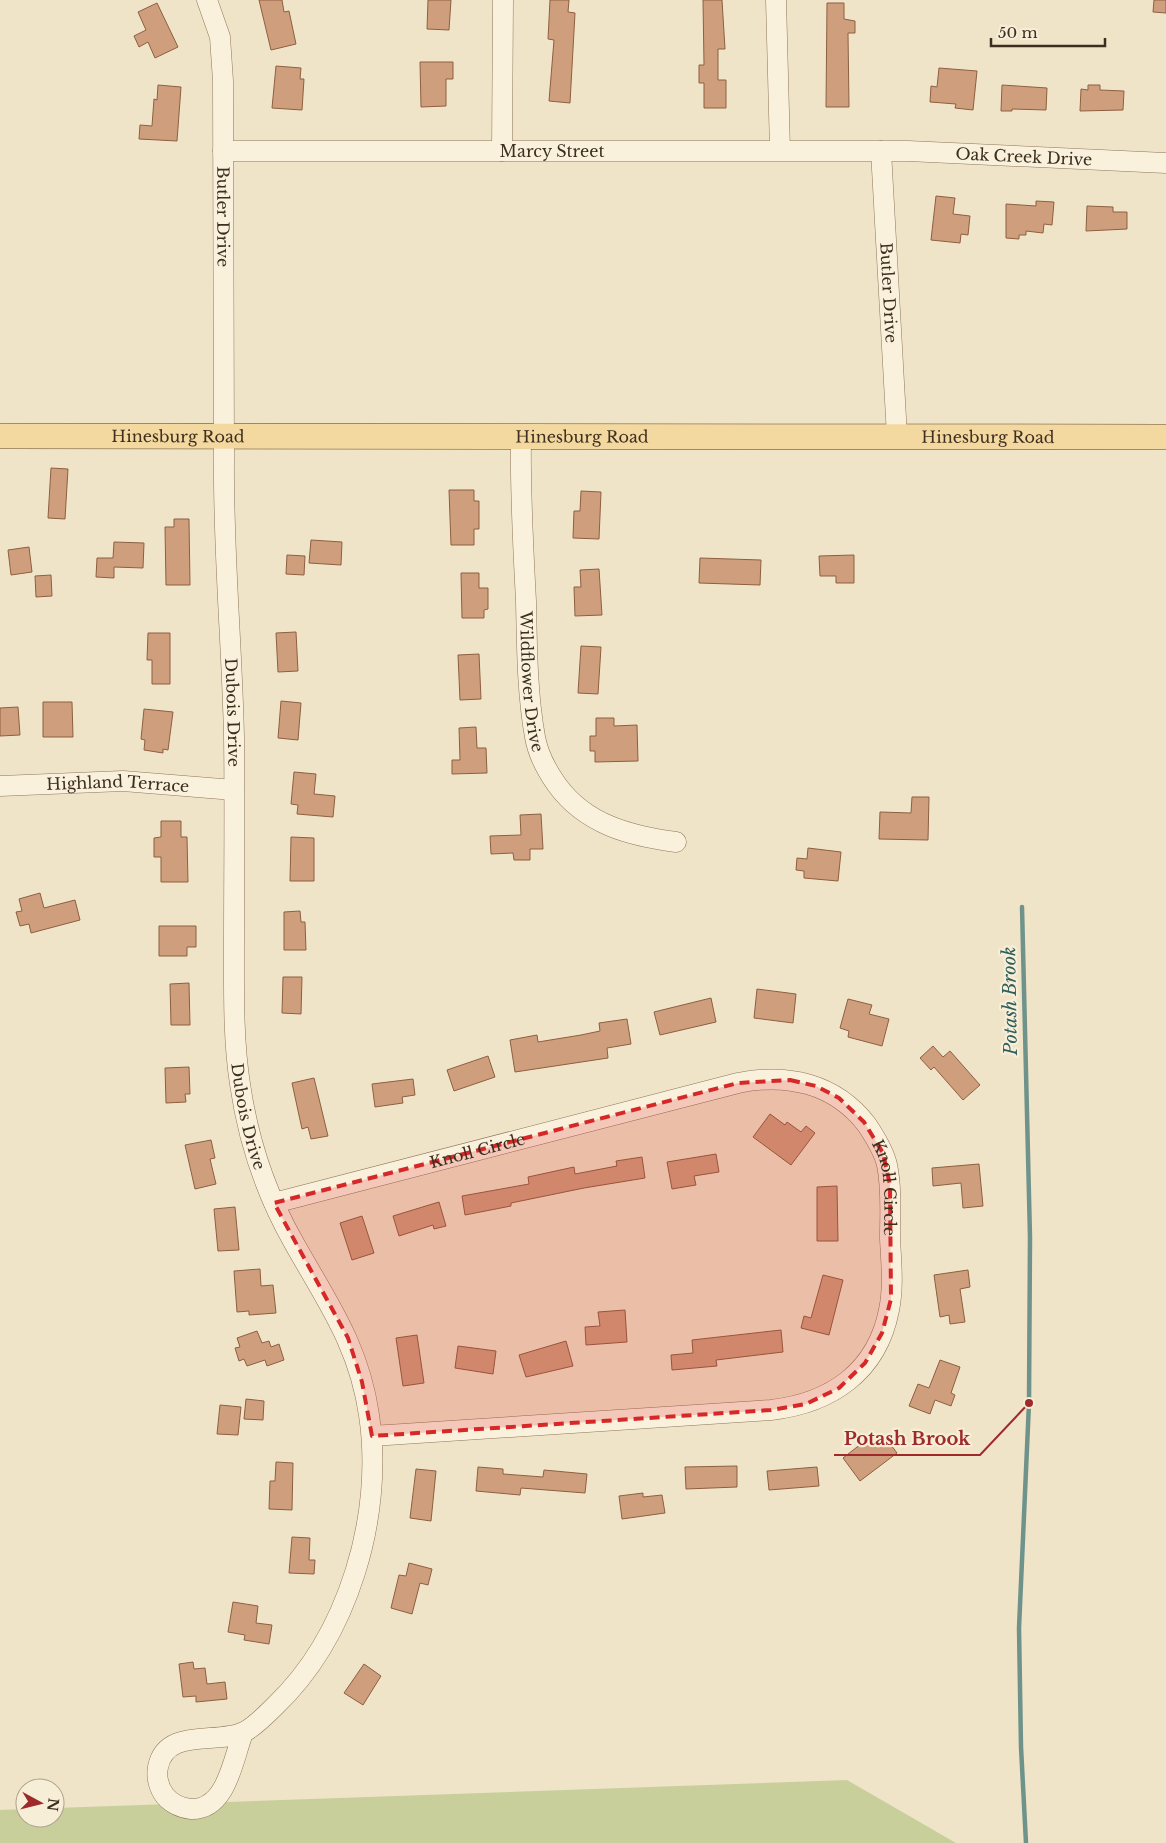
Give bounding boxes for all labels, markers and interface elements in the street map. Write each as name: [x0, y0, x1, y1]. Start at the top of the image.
scale bar: [991, 15, 1105, 47]
text: 50 m: [998, 23, 1038, 42]
street label: Marcy Street: [500, 141, 604, 161]
street label: Oak Creek Drive: [955, 143, 1093, 170]
street label: Butler Drive: [213, 166, 233, 267]
street label: Butler Drive: [876, 242, 902, 344]
street label: Hinesburg Road: [111, 426, 245, 446]
street label: Hinesburg Road: [515, 426, 649, 447]
street label: Hinesburg Road: [921, 427, 1055, 447]
street label: Wildflower Drive: [516, 610, 548, 755]
street label: Dubois Drive: [221, 658, 244, 767]
street label: Highland Terrace: [46, 771, 190, 796]
water label: Potash Brook: [998, 947, 1022, 1056]
street label: Dubois Drive: [227, 1062, 270, 1172]
street label: Knoll Circle: [428, 1129, 527, 1172]
street label: Knoll Circle: [868, 1136, 900, 1236]
callout: Potash Brook: [834, 1422, 980, 1455]
text: Potash Brook: [844, 1428, 971, 1450]
north arrow: [15, 1778, 65, 1828]
text: N: [43, 1797, 63, 1812]

